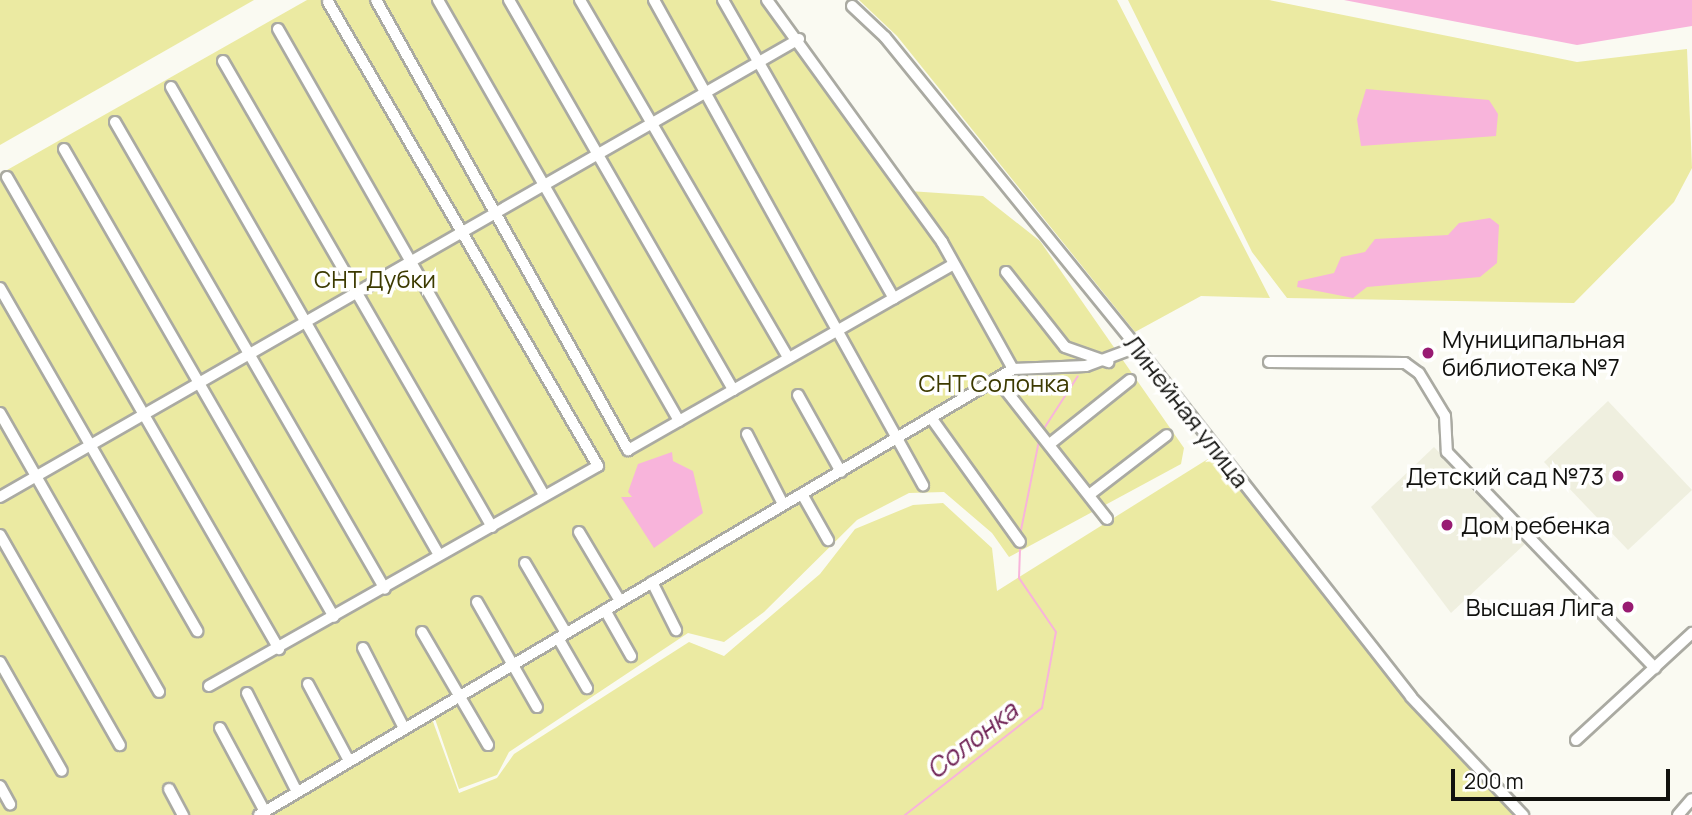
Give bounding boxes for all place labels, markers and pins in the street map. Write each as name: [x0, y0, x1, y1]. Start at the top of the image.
place label: Муниципальная библиотека №7: [1442, 325, 1625, 381]
marker: Муниципальная библиотека №7: [1420, 345, 1436, 361]
place label: Детский сад №73: [1406, 462, 1604, 490]
marker: Детский сад №73: [1610, 468, 1626, 484]
place label: Дом ребенка: [1461, 511, 1610, 539]
marker: Дом ребенка: [1439, 517, 1455, 533]
place label: Высшая Лига: [1466, 593, 1614, 621]
marker: Высшая Лига: [1620, 599, 1636, 615]

